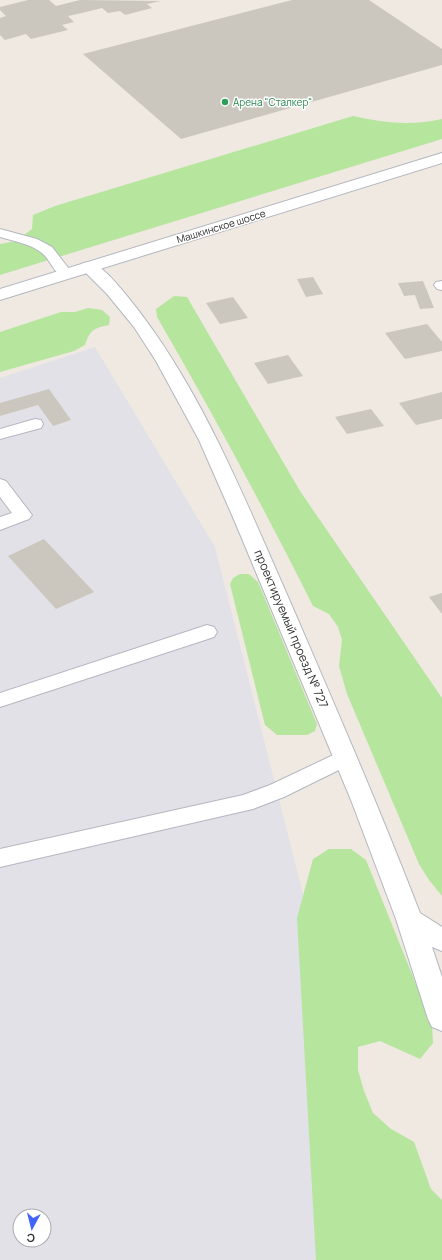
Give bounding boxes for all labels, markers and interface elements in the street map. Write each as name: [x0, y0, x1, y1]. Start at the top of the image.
place label: Арена "Сталкер": [233, 95, 312, 109]
marker: Арена "Сталкер": [220, 97, 230, 107]
street label: Машкинское шоссе: [175, 206, 267, 246]
street label: проектируемый проезд № 727: [250, 547, 333, 711]
north arrow: [12, 1208, 52, 1248]
text: С: [26, 1230, 36, 1246]

